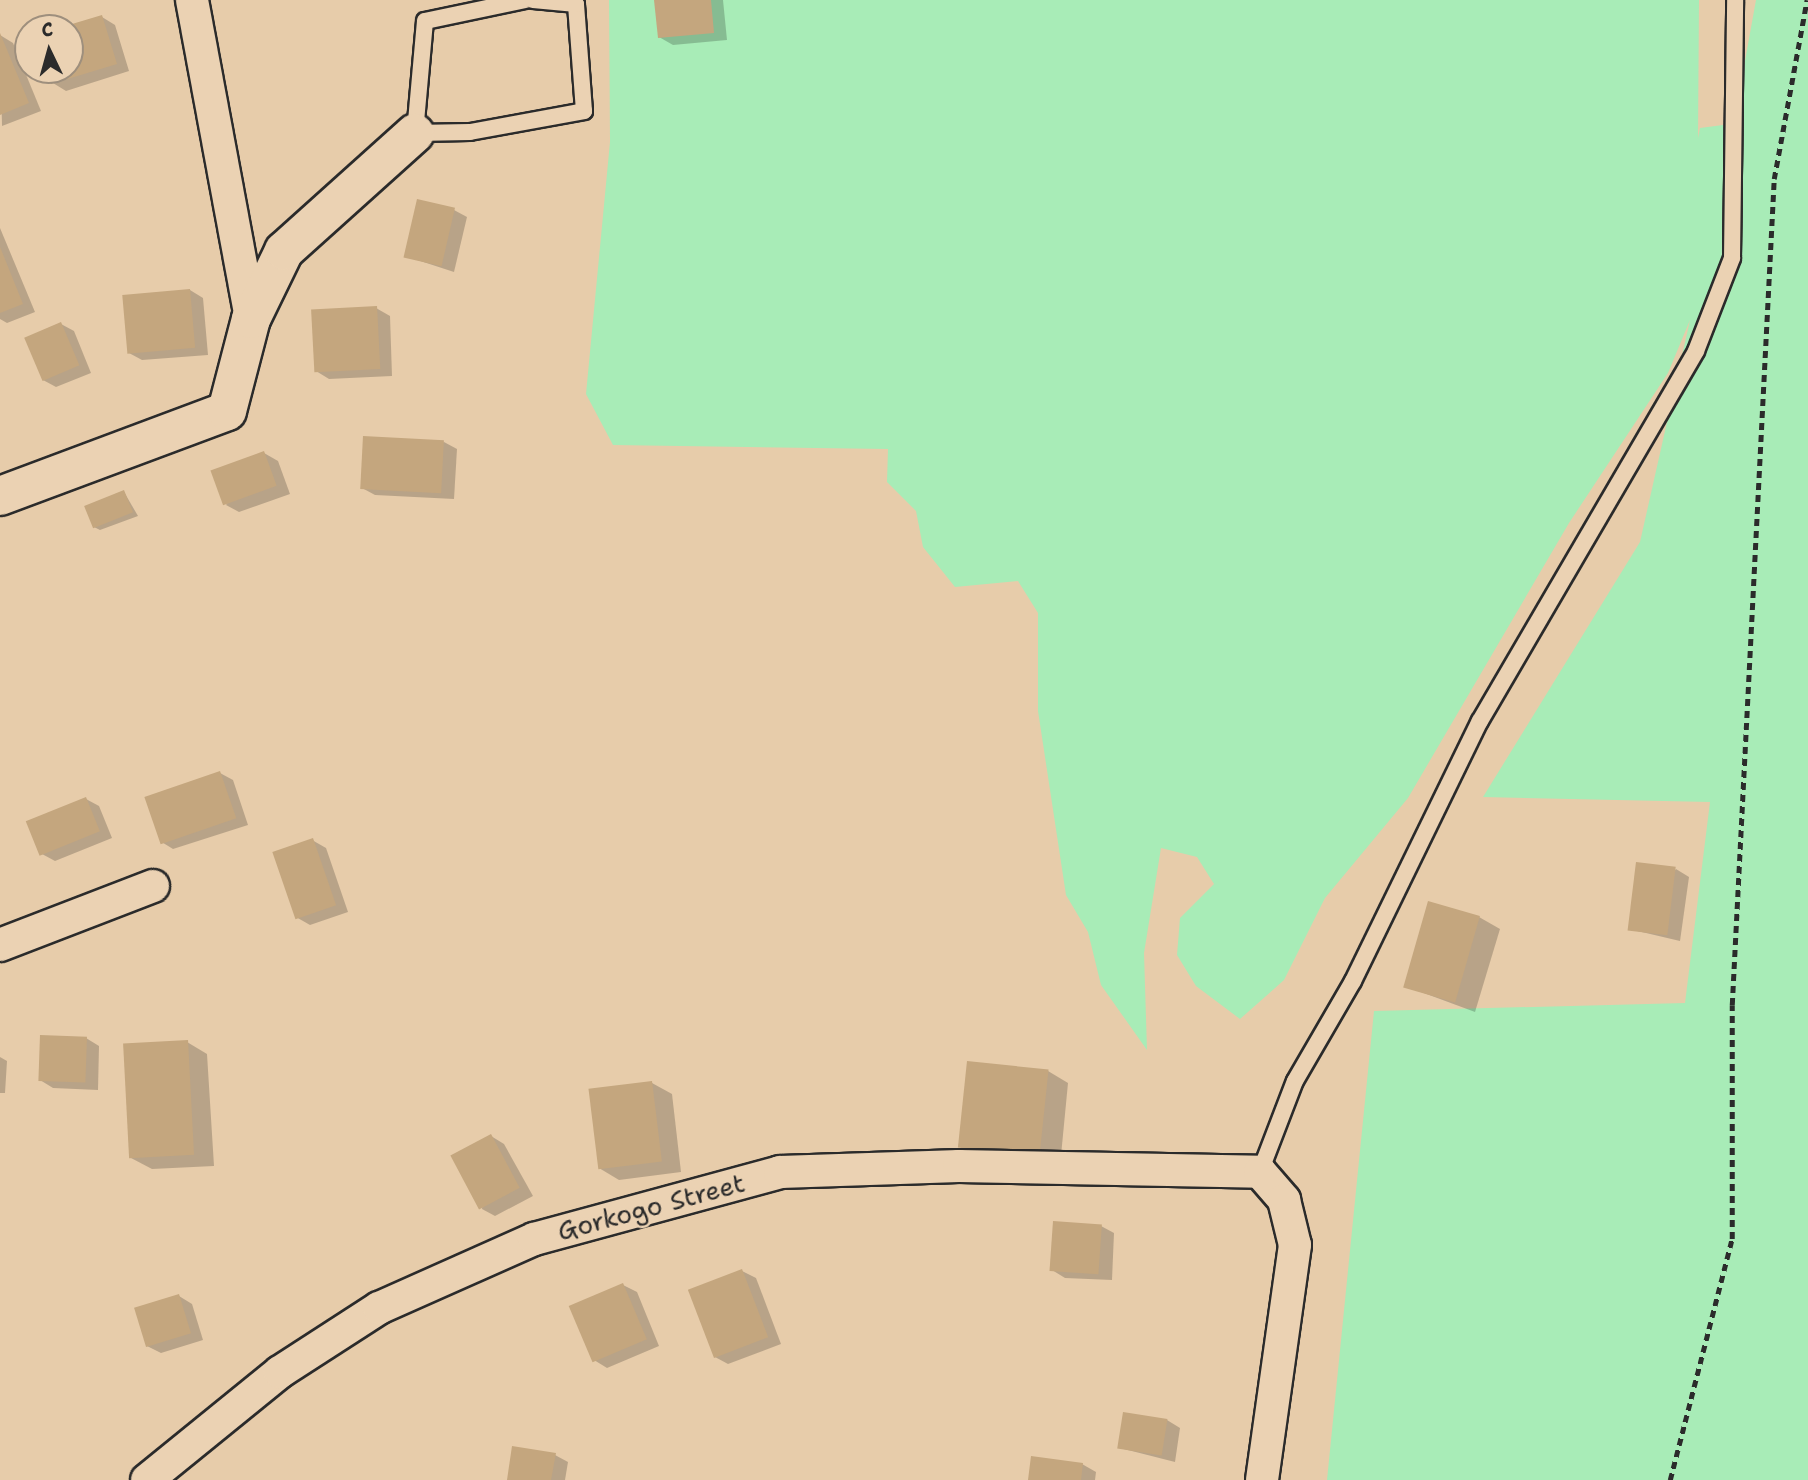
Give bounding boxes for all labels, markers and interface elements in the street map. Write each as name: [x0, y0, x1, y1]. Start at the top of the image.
north arrow: [14, 14, 84, 84]
text: С: [40, 17, 54, 43]
street label: Gorkogo Street: [554, 1167, 748, 1247]

